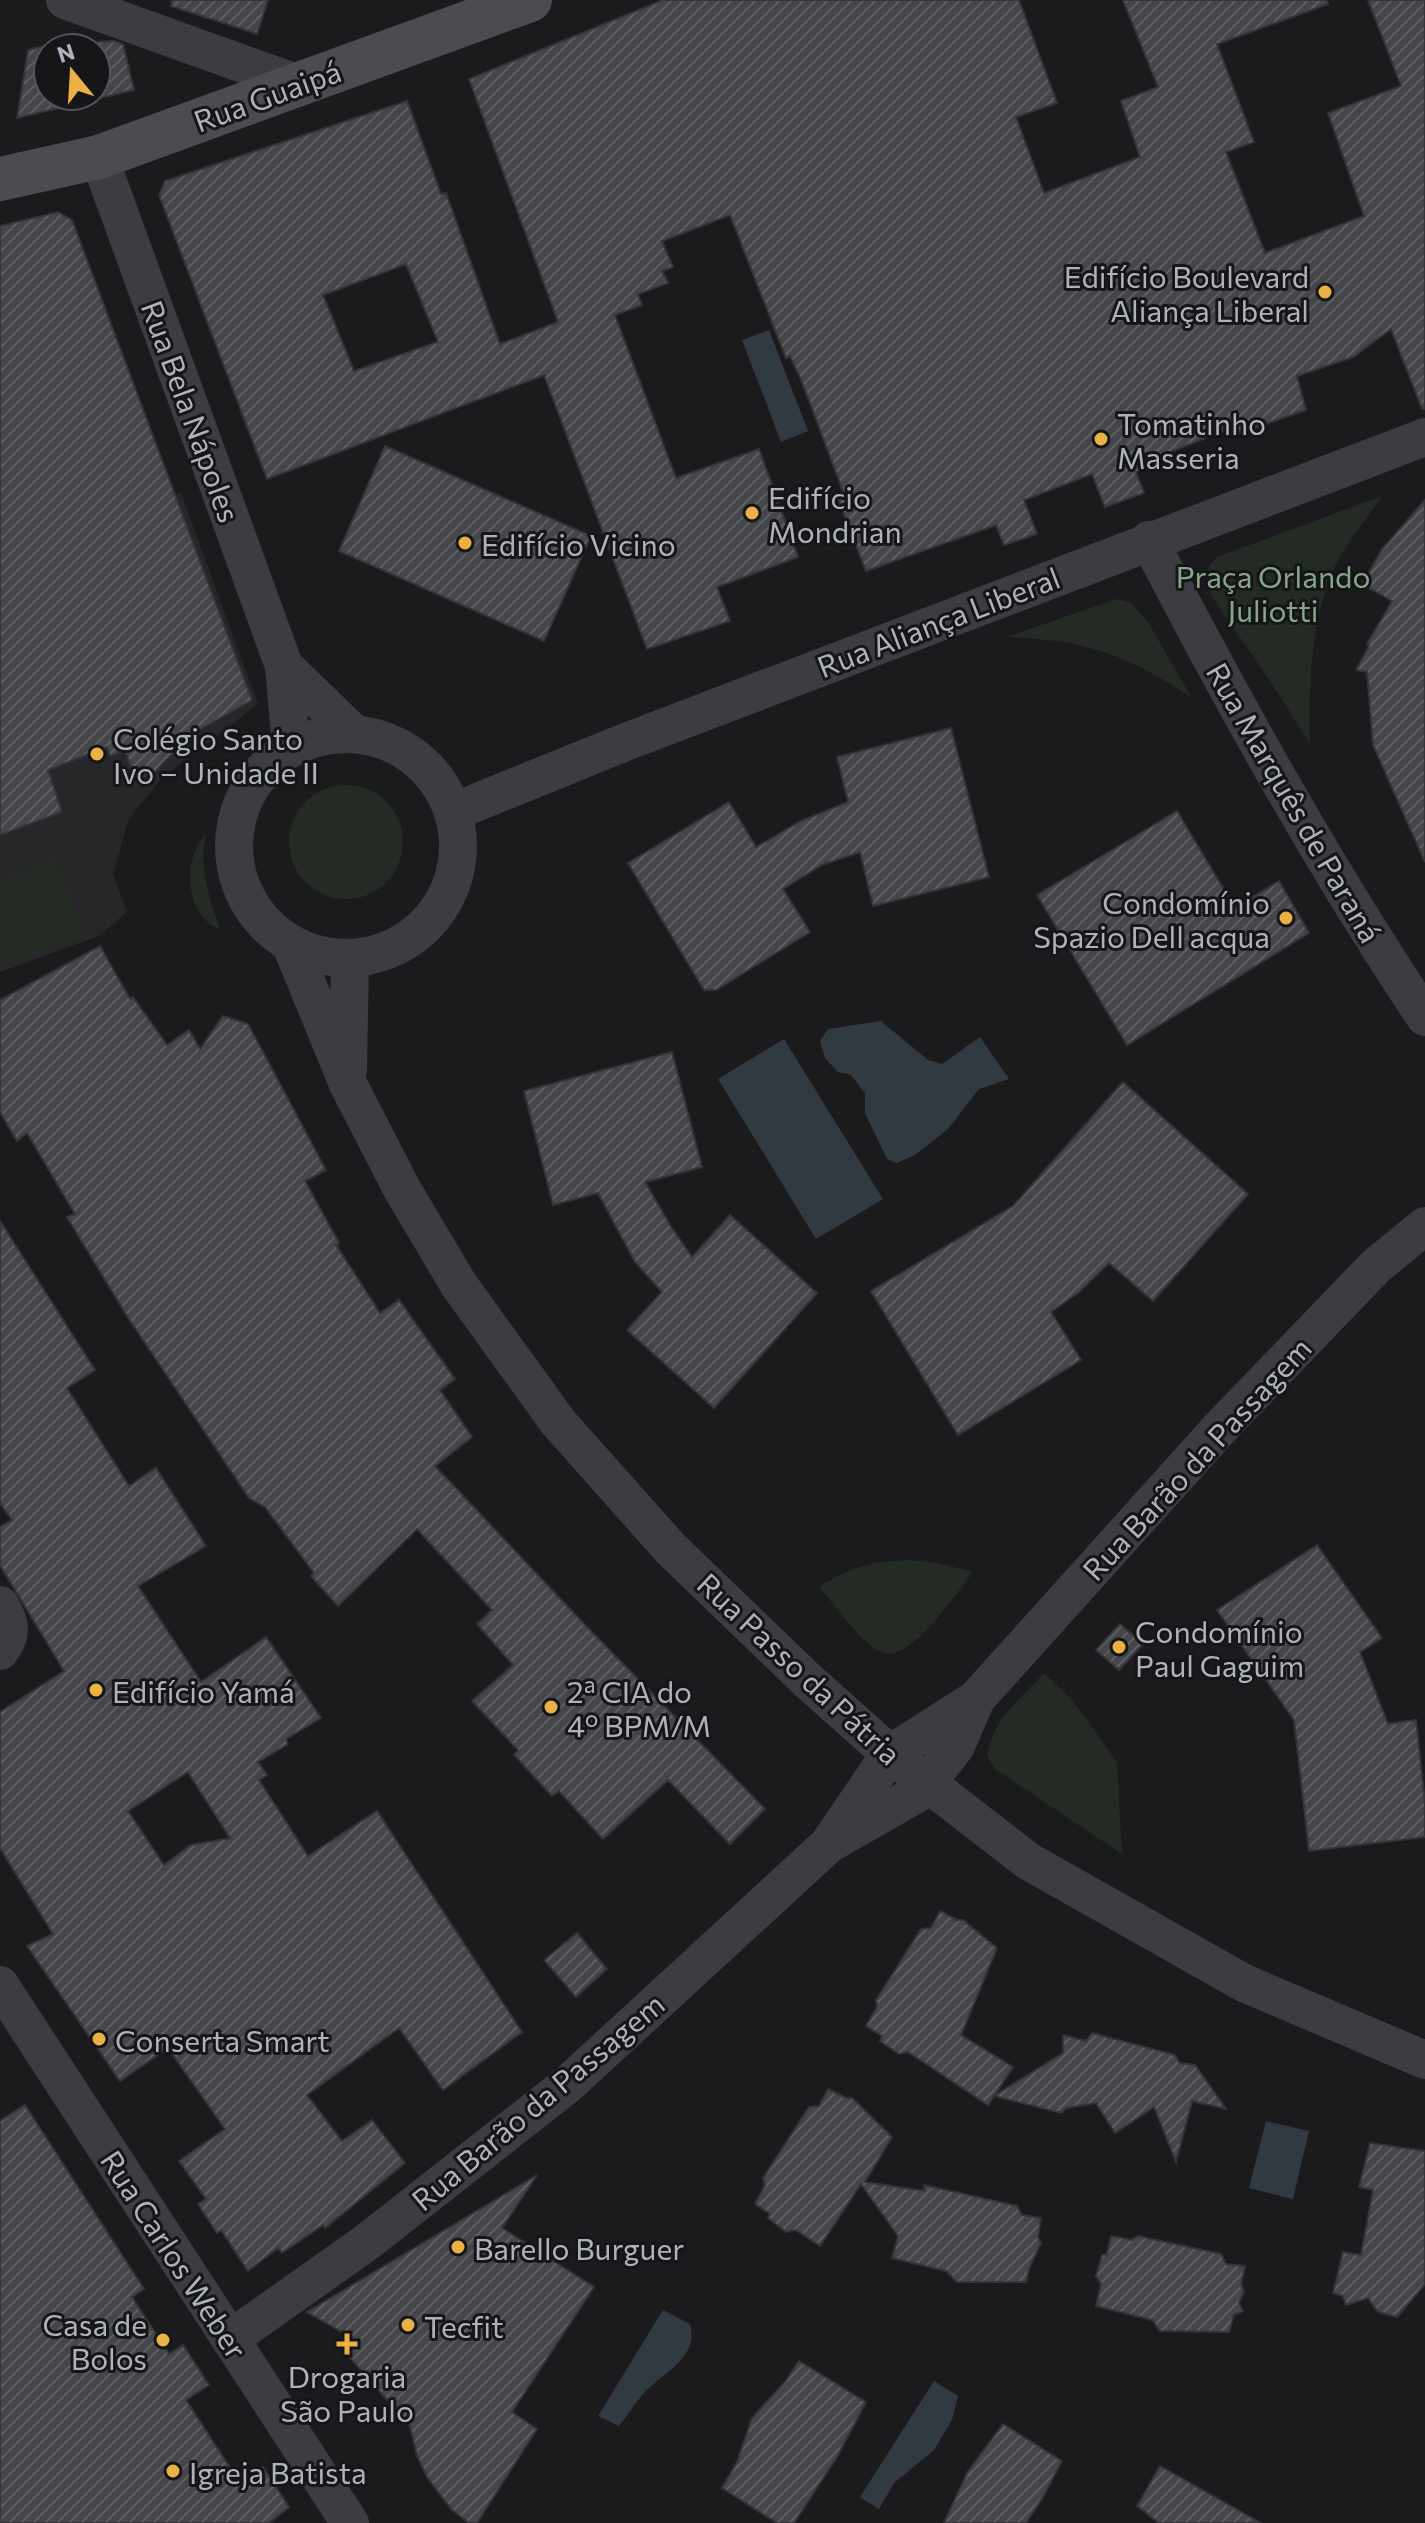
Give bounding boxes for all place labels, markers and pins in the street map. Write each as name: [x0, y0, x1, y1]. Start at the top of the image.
place label: Edifício Boulevard Aliança Liberal: [1064, 257, 1309, 328]
marker: Edifício Boulevard Aliança Liberal: [1316, 283, 1334, 301]
place label: Tomatinho Masseria: [1117, 404, 1266, 475]
marker: Tomatinho Masseria: [1092, 430, 1110, 448]
place label: Edifício Mondrian: [768, 478, 902, 549]
marker: Edifício Mondrian: [743, 504, 761, 522]
place label: Edifício Vicino: [481, 525, 676, 562]
marker: Edifício Vicino: [456, 534, 474, 552]
place label: Colégio Santo Ivo – Unidade II: [113, 719, 319, 790]
marker: Colégio Santo Ivo – Unidade II: [88, 745, 106, 763]
place label: Condomínio Spazio Dell acqua: [1033, 883, 1270, 954]
marker: Condomínio Spazio Dell acqua: [1277, 909, 1295, 927]
place label: Condomínio Paul Gaguim: [1135, 1612, 1304, 1683]
marker: Condomínio Paul Gaguim: [1110, 1638, 1128, 1656]
place label: Edifício Yamá: [112, 1672, 295, 1709]
place label: 2ª CIA do 4º BPM/M: [567, 1672, 711, 1743]
marker: Edifício Yamá: [87, 1681, 105, 1699]
marker: 2ª CIA do 4º BPM/M: [542, 1698, 560, 1716]
place label: Conserta Smart: [115, 2021, 330, 2058]
marker: Conserta Smart: [90, 2030, 108, 2048]
place label: Barello Burguer: [474, 2229, 684, 2266]
marker: Barello Burguer: [449, 2238, 467, 2256]
place label: Casa de Bolos: [43, 2305, 147, 2376]
place label: Tecfit: [424, 2307, 503, 2344]
marker: Tecfit: [399, 2316, 417, 2334]
marker: Casa de Bolos: [154, 2331, 172, 2349]
marker: Drogaria São Paulo: [338, 2335, 356, 2353]
place label: Drogaria São Paulo: [280, 2357, 414, 2428]
place label: Igreja Batista: [189, 2453, 367, 2490]
marker: Igreja Batista: [164, 2462, 182, 2480]

